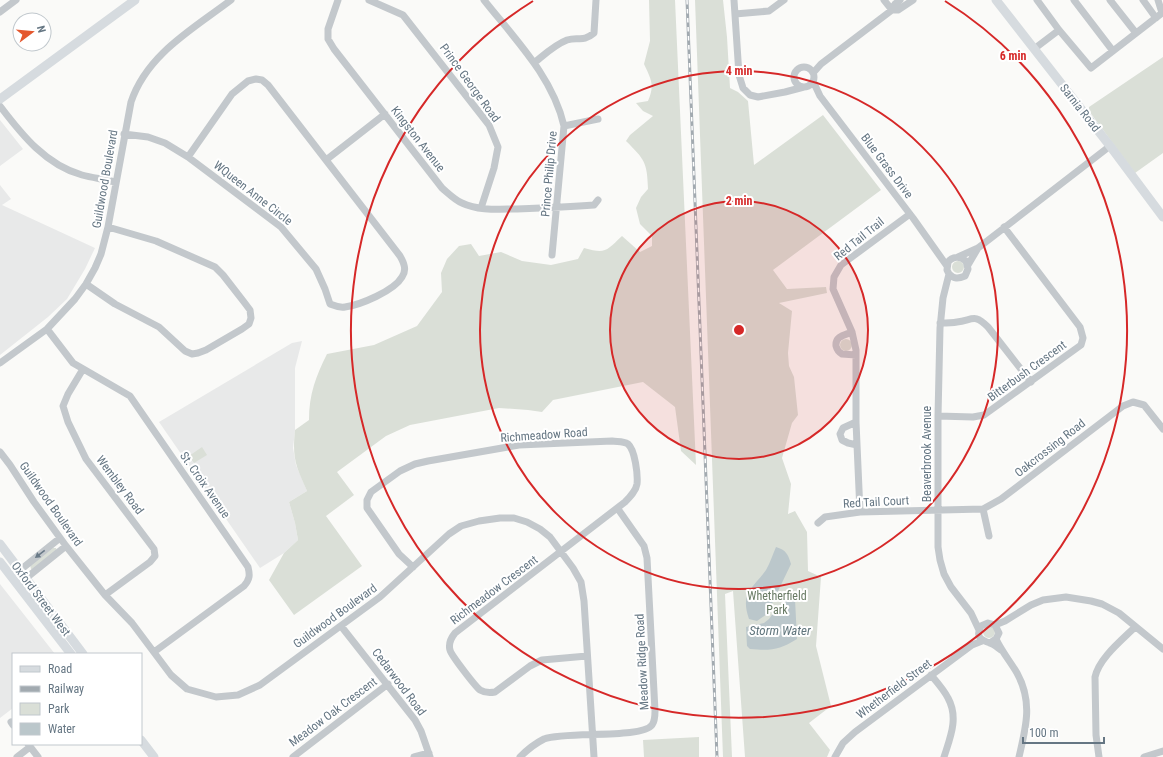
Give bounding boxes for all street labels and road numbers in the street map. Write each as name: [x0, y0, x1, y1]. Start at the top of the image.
street label: Prince George Road: [437, 41, 503, 125]
street label: Sarnia Road: [1057, 81, 1103, 135]
street label: Kingston Avenue: [388, 104, 448, 175]
street label: Guildwood Boulevard: [89, 129, 121, 229]
street label: Prince Philip Drive: [538, 130, 560, 218]
street label: Blue Grass Drive: [858, 131, 916, 201]
street label: WQueen Anne Circle: [211, 158, 295, 228]
street label: Red Tail Trail: [831, 215, 887, 263]
street label: Bitterbush Crescent: [985, 338, 1069, 404]
street label: Beaverbrook Avenue: [920, 405, 934, 502]
street label: Oakcrossing Road: [1012, 416, 1088, 480]
street label: Richmeadow Road: [500, 425, 588, 445]
street label: St. Croix Avenue: [177, 449, 233, 521]
street label: Wembley Road: [93, 453, 147, 517]
street label: Guildwood Boulevard: [17, 459, 85, 549]
street label: Red Tail Court: [843, 493, 910, 511]
street label: Richmeadow Crescent: [448, 552, 541, 627]
street label: Oxford Street West: [9, 559, 74, 639]
street label: Guildwood Boulevard: [290, 581, 380, 651]
street label: Meadow Ridge Road: [632, 613, 652, 711]
street label: Cedarwood Road: [369, 646, 429, 718]
street label: Whetherfield Street: [854, 656, 935, 722]
street label: Meadow Oak Crescent: [286, 674, 380, 750]

